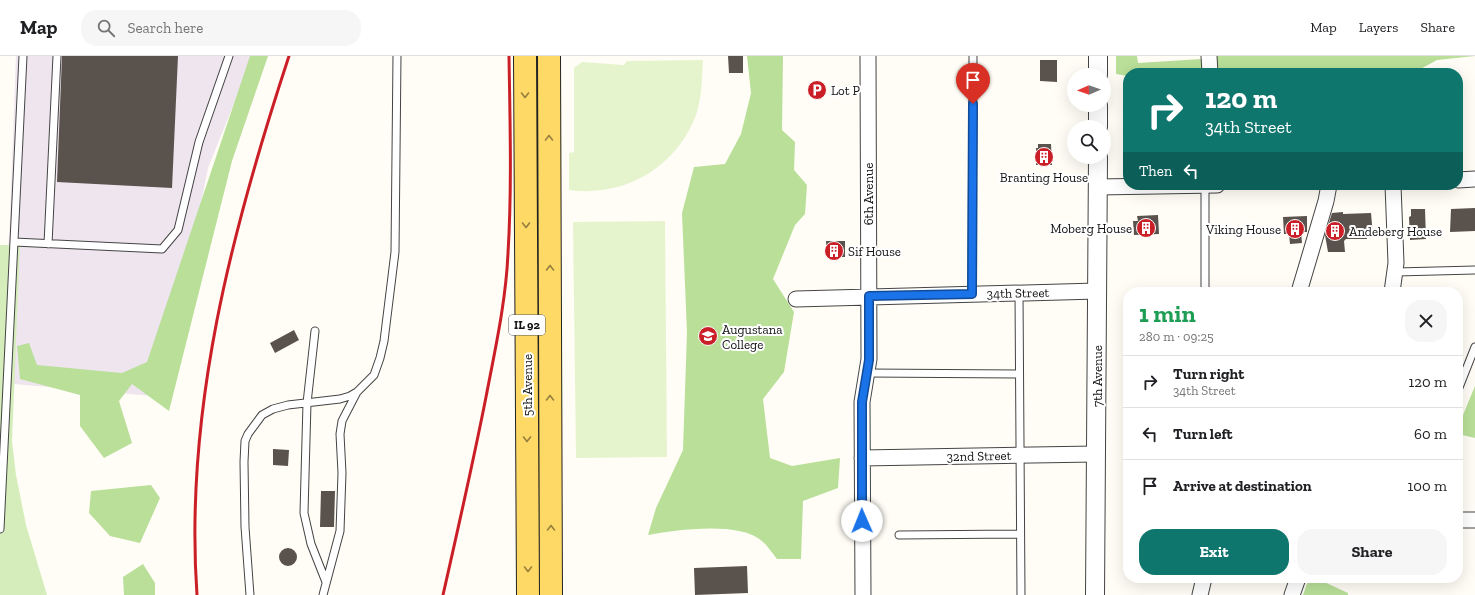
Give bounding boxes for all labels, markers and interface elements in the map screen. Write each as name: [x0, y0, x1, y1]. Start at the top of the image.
search box: [81, 10, 361, 46]
text: Map: [20, 16, 57, 39]
icon: search: [95, 17, 117, 39]
text: Search here: [127, 19, 203, 37]
text: Map: [1310, 19, 1337, 36]
text: Layers: [1359, 19, 1398, 36]
text: Share: [1420, 19, 1455, 36]
pin: [956, 63, 990, 104]
north arrow: [1067, 68, 1111, 112]
map controls: [1067, 68, 1111, 164]
icon: arrive: [962, 69, 984, 91]
parking icon: Lot P: [806, 79, 828, 101]
text: 120 m: [1205, 82, 1277, 115]
place label: Lot P: [831, 83, 861, 98]
icon: right: [1139, 84, 1191, 136]
one-way arrow: [521, 92, 529, 98]
text: 34th Street: [1205, 116, 1292, 138]
button: search: [1067, 120, 1111, 164]
one-way arrow: [545, 135, 553, 141]
building icon: Branting House: [1033, 146, 1055, 168]
icon: left: [1180, 160, 1202, 182]
text: Then: [1139, 162, 1172, 180]
street label: 6th Avenue: [861, 163, 876, 225]
place label: Branting House: [1000, 170, 1088, 185]
building icon: Moberg House: [1135, 217, 1157, 239]
building icon: Viking House: [1284, 218, 1306, 240]
building icon: Andeberg House: [1324, 220, 1346, 242]
place label: Moberg House: [1050, 221, 1132, 236]
one-way arrow: [522, 222, 530, 228]
place label: Viking House: [1205, 222, 1281, 237]
place label: Andeberg House: [1349, 224, 1442, 239]
building icon: Sif House: [823, 240, 845, 262]
place label: Sif House: [848, 244, 901, 259]
one-way arrow: [546, 265, 554, 271]
street label: 34th Street: [987, 285, 1050, 301]
text: 1 min: [1139, 299, 1196, 328]
button: close: [1405, 300, 1447, 342]
road number: IL 92: [509, 315, 545, 335]
place label: Augustana College: [722, 322, 783, 352]
school or university icon: Augustana College: [697, 325, 719, 347]
text: 280 m · 09:25: [1139, 329, 1214, 344]
street label: 7th Avenue: [1090, 345, 1105, 407]
street label: 5th Avenue: [520, 354, 535, 416]
text: Turn right: [1173, 365, 1244, 383]
icon: right: [1139, 371, 1161, 393]
text: 120 m: [1409, 373, 1447, 391]
text: 34th Street: [1173, 383, 1236, 398]
one-way arrow: [546, 395, 554, 401]
icon: left: [1139, 423, 1161, 445]
text: Turn left: [1173, 425, 1233, 443]
text: 60 m: [1414, 425, 1447, 443]
one-way arrow: [523, 436, 531, 442]
street label: 32nd Street: [946, 448, 1012, 464]
icon: arrive: [1139, 475, 1161, 497]
text: Arrive at destination: [1173, 477, 1312, 495]
text: 100 m: [1408, 477, 1447, 495]
position arrow: [841, 500, 883, 542]
one-way arrow: [547, 525, 555, 531]
button: Exit: [1139, 529, 1289, 575]
button: Share: [1297, 529, 1447, 575]
one-way arrow: [523, 566, 532, 572]

